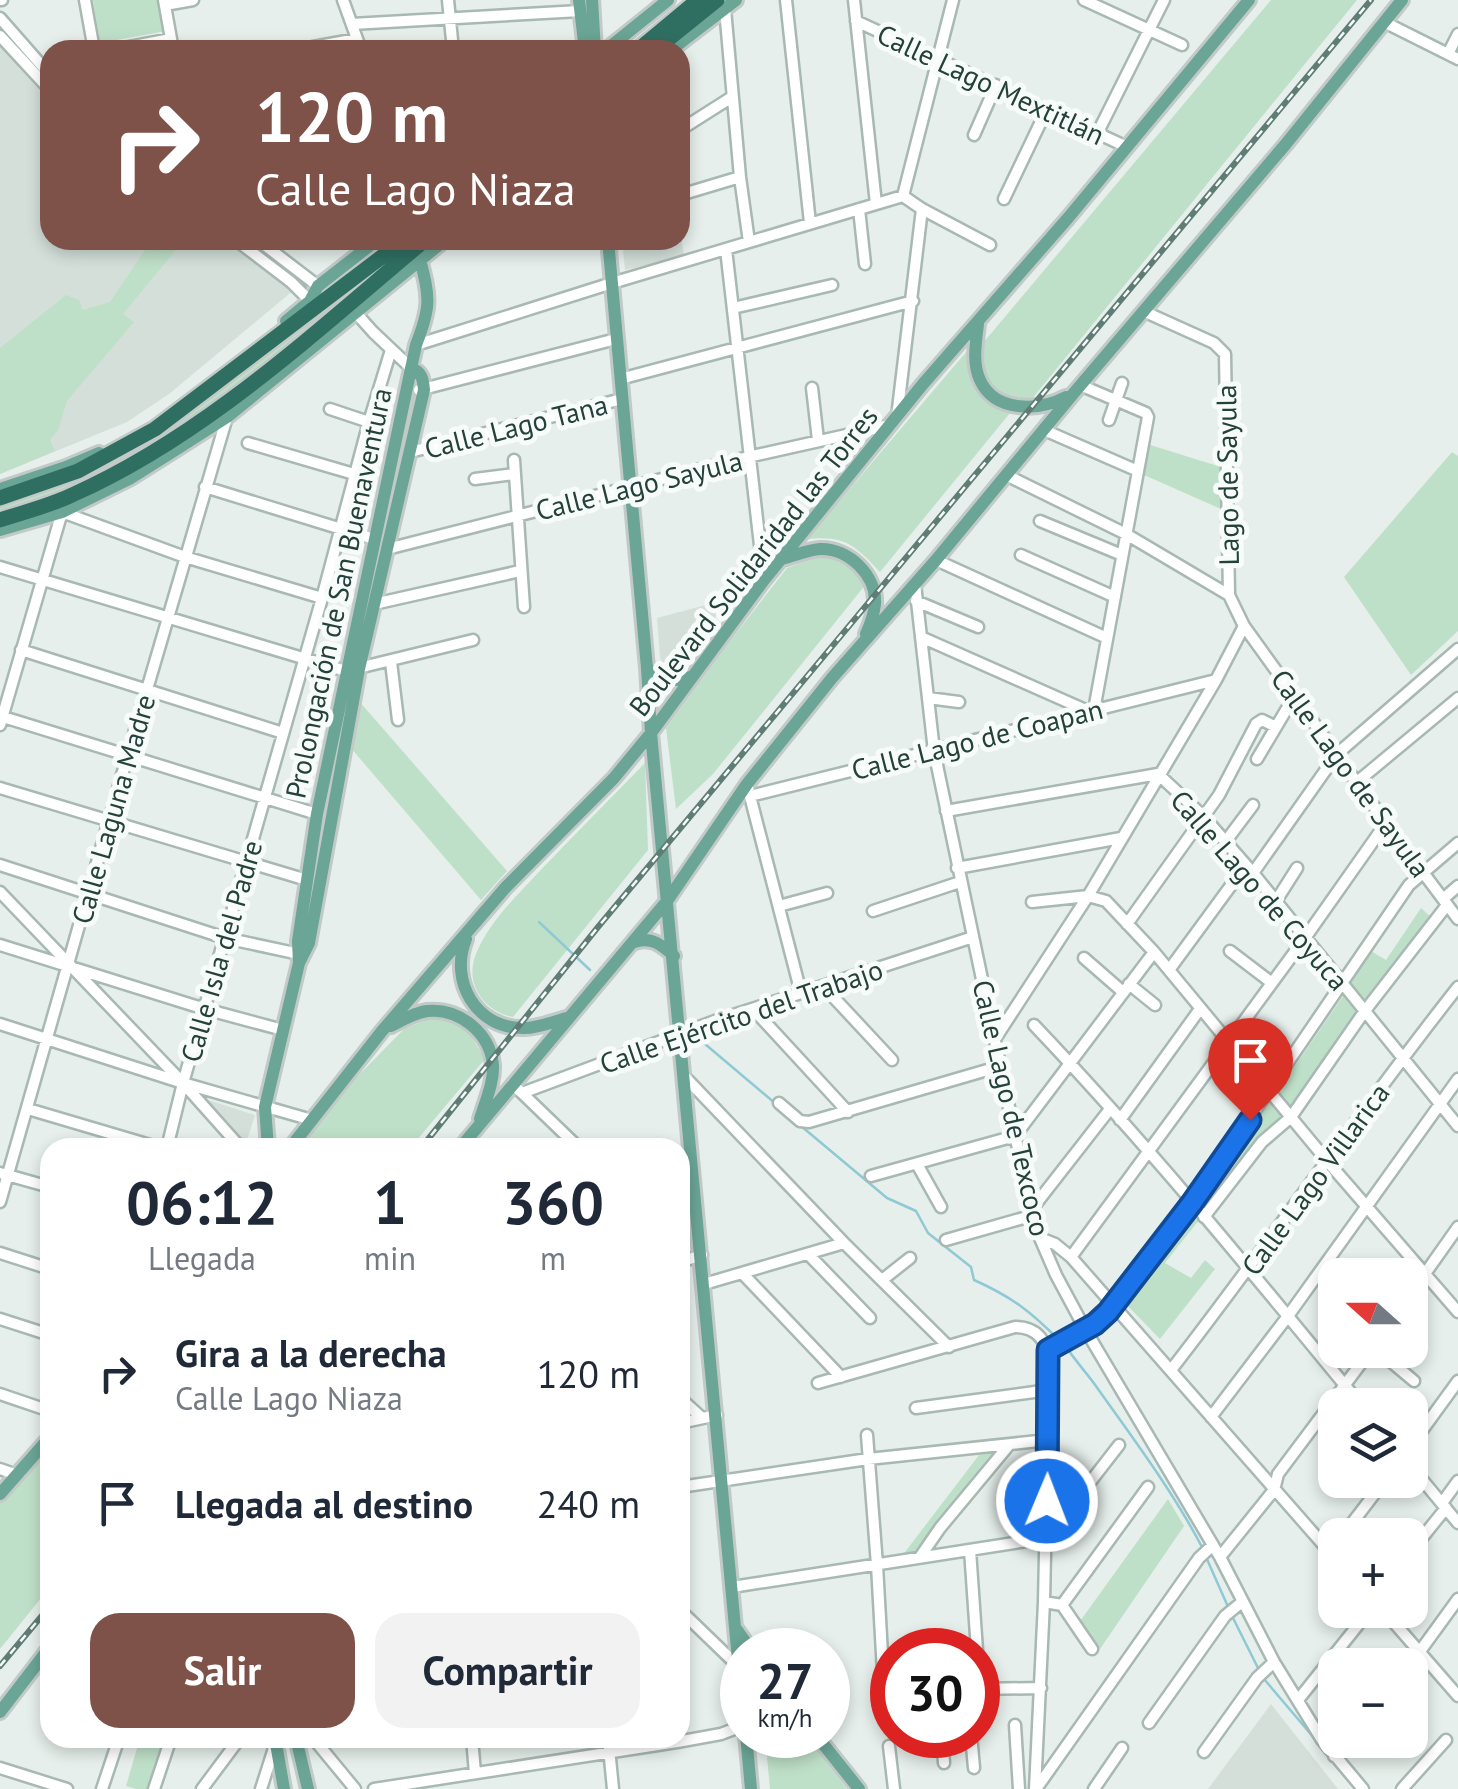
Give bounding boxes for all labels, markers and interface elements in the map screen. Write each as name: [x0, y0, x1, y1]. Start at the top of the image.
street label: Calle Lago Mextitlán: [871, 15, 1111, 153]
text: 120 m: [255, 71, 448, 161]
icon: right: [90, 80, 220, 210]
text: Calle Lago Niaza: [255, 159, 576, 217]
street label: Prolongación de San Buenaventura: [276, 384, 400, 802]
street label: Lago de Sayula: [1207, 384, 1247, 566]
street label: Calle Lago Tana: [421, 385, 611, 467]
street label: Boulevard Solidaridad las Torres: [620, 399, 886, 723]
street label: Calle Lago Sayula: [532, 441, 746, 529]
street label: Calle Lago de Sayula: [1263, 662, 1439, 884]
street label: Calle Laguna Madre: [63, 690, 163, 928]
street label: Calle Lago de Coapan: [847, 690, 1107, 788]
street label: Calle Lago de Coyuca: [1163, 782, 1357, 998]
street label: Calle Isla del Padre: [172, 836, 270, 1066]
street label: Calle Ejército del Trabajo: [595, 950, 887, 1082]
street label: Calle Lago de Texcoco: [965, 976, 1059, 1240]
pin: [1208, 1018, 1293, 1121]
icon: arrive: [1223, 1033, 1278, 1088]
street label: Calle Lago Villarica: [1233, 1075, 1397, 1283]
text: 06:12: [126, 1163, 278, 1241]
text: 1: [373, 1163, 407, 1241]
text: 360: [502, 1163, 604, 1241]
text: Llegada: [148, 1237, 256, 1279]
text: min: [364, 1237, 416, 1279]
text: m: [540, 1237, 566, 1279]
north arrow: [1318, 1258, 1428, 1368]
map controls: [1318, 1258, 1428, 1758]
text: Gira a la derecha: [175, 1328, 447, 1377]
icon: right: [90, 1346, 145, 1401]
text: 120 m: [537, 1349, 640, 1398]
text: Calle Lago Niaza: [175, 1377, 403, 1419]
button: layers: [1318, 1388, 1428, 1498]
position arrow: [995, 1449, 1099, 1553]
icon: arrive: [90, 1476, 145, 1531]
text: Llegada al destino: [175, 1479, 473, 1528]
text: 240 m: [537, 1479, 640, 1528]
button: +: [1318, 1518, 1428, 1628]
button: Salir: [90, 1613, 355, 1728]
button: Compartir: [375, 1613, 640, 1728]
speed limit sign: 30: [870, 1628, 1000, 1758]
text: 27: [757, 1648, 813, 1713]
button: −: [1318, 1648, 1428, 1758]
text: km/h: [758, 1702, 812, 1734]

